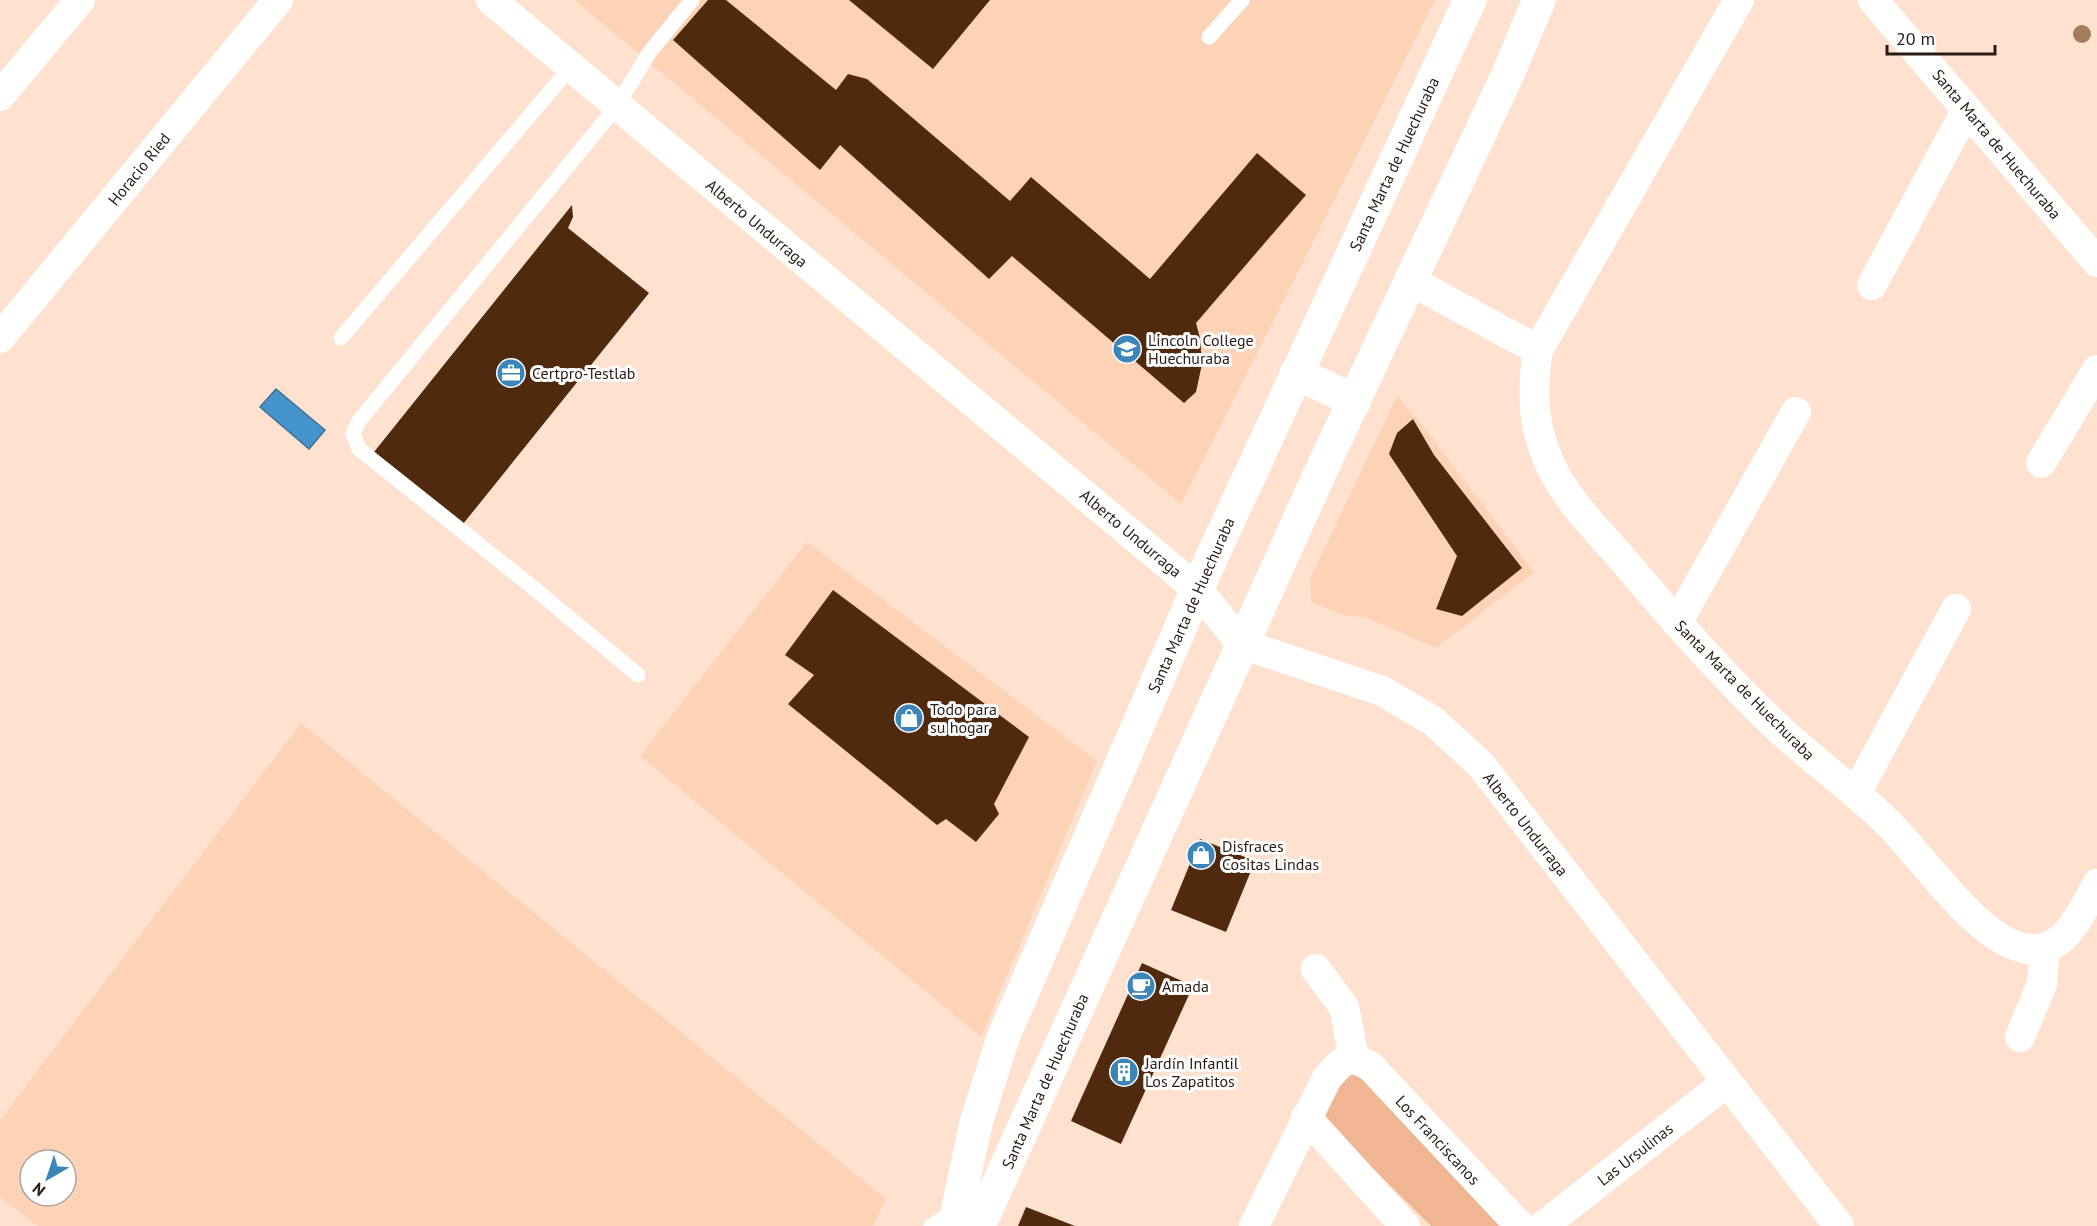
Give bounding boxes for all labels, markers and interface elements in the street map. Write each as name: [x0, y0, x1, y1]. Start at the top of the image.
scale bar: [1887, 18, 1995, 56]
text: 20 m: [1896, 27, 1935, 50]
street label: Santa Marta de Huechuraba: [1928, 65, 2066, 223]
street label: Santa Marta de Huechuraba: [1345, 74, 1443, 254]
street label: Horacio Ried: [104, 129, 174, 209]
street label: Alberto Undurraga: [702, 175, 812, 271]
place label: Lincoln College Huechuraba: [1148, 330, 1254, 368]
school or university icon: Lincoln College Huechuraba: [1111, 333, 1143, 365]
office icon: Certpro-Testlab: [495, 357, 527, 389]
place label: Certpro-Testlab: [532, 363, 636, 383]
street label: Alberto Undurraga: [1076, 485, 1186, 581]
street label: Santa Marta de Huechuraba: [1143, 514, 1239, 696]
street label: Santa Marta de Huechuraba: [1671, 616, 1819, 764]
place label: Todo para su hogar: [930, 699, 997, 737]
shop icon: Todo para su hogar: [893, 702, 925, 734]
street label: Alberto Undurraga: [1479, 768, 1573, 880]
place label: Disfraces Cositas Lindas: [1222, 836, 1319, 874]
shop icon: Disfraces Cositas Lindas: [1185, 839, 1217, 871]
cafe icon: Amada: [1125, 970, 1157, 1002]
place label: Amada: [1162, 976, 1209, 996]
street label: Santa Marta de Huechuraba: [997, 990, 1093, 1172]
place label: Jardín Infantil Los Zapatitos: [1144, 1053, 1239, 1091]
building icon: Jardín Infantil Los Zapatitos: [1108, 1056, 1140, 1088]
street label: Los Franciscanos: [1392, 1091, 1485, 1189]
street label: Las Ursulinas: [1593, 1118, 1677, 1190]
north arrow: [18, 1148, 78, 1208]
text: N: [28, 1179, 49, 1201]

